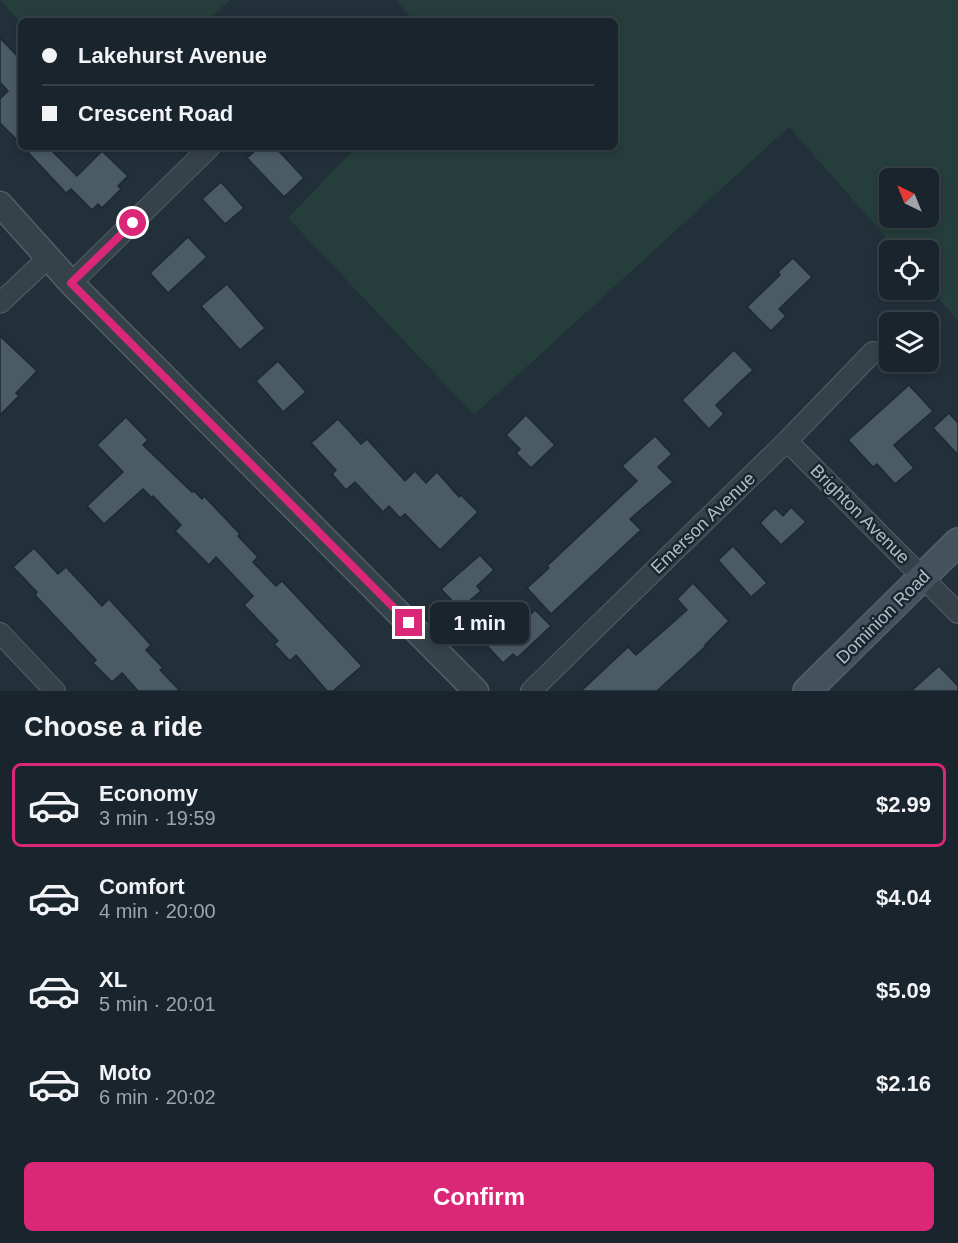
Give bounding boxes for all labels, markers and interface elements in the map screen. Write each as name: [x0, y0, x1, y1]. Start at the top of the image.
text: Lakehurst Avenue: [78, 43, 267, 68]
text: Crescent Road: [78, 101, 233, 126]
north arrow: [879, 168, 939, 228]
map controls: [879, 168, 939, 372]
route start: [119, 209, 146, 236]
button: locate: [879, 240, 939, 300]
button: layers: [879, 312, 939, 372]
street label: Brighton Avenue: [806, 460, 914, 568]
street label: Emerson Avenue: [647, 468, 759, 578]
street label: Dominion Road: [832, 566, 934, 668]
callout: 1 min: [430, 602, 529, 644]
route end: [395, 609, 422, 636]
text: 1 min: [453, 612, 506, 634]
text: Choose a ride: [24, 712, 203, 742]
icon: car: [27, 778, 81, 832]
text: Economy: [99, 781, 198, 806]
text: $2.99: [876, 792, 931, 817]
text: 3 min · 19:59: [99, 807, 216, 829]
icon: car: [27, 871, 81, 925]
text: Comfort: [99, 874, 185, 899]
text: $4.04: [876, 885, 931, 910]
text: 4 min · 20:00: [99, 900, 216, 922]
icon: car: [27, 964, 81, 1018]
text: XL: [99, 967, 127, 992]
text: $5.09: [876, 978, 931, 1003]
text: 5 min · 20:01: [99, 993, 216, 1015]
icon: car: [27, 1057, 81, 1111]
text: Moto: [99, 1060, 152, 1085]
text: $2.16: [876, 1071, 931, 1096]
text: 6 min · 20:02: [99, 1086, 216, 1108]
button: Confirm: [24, 1162, 934, 1231]

